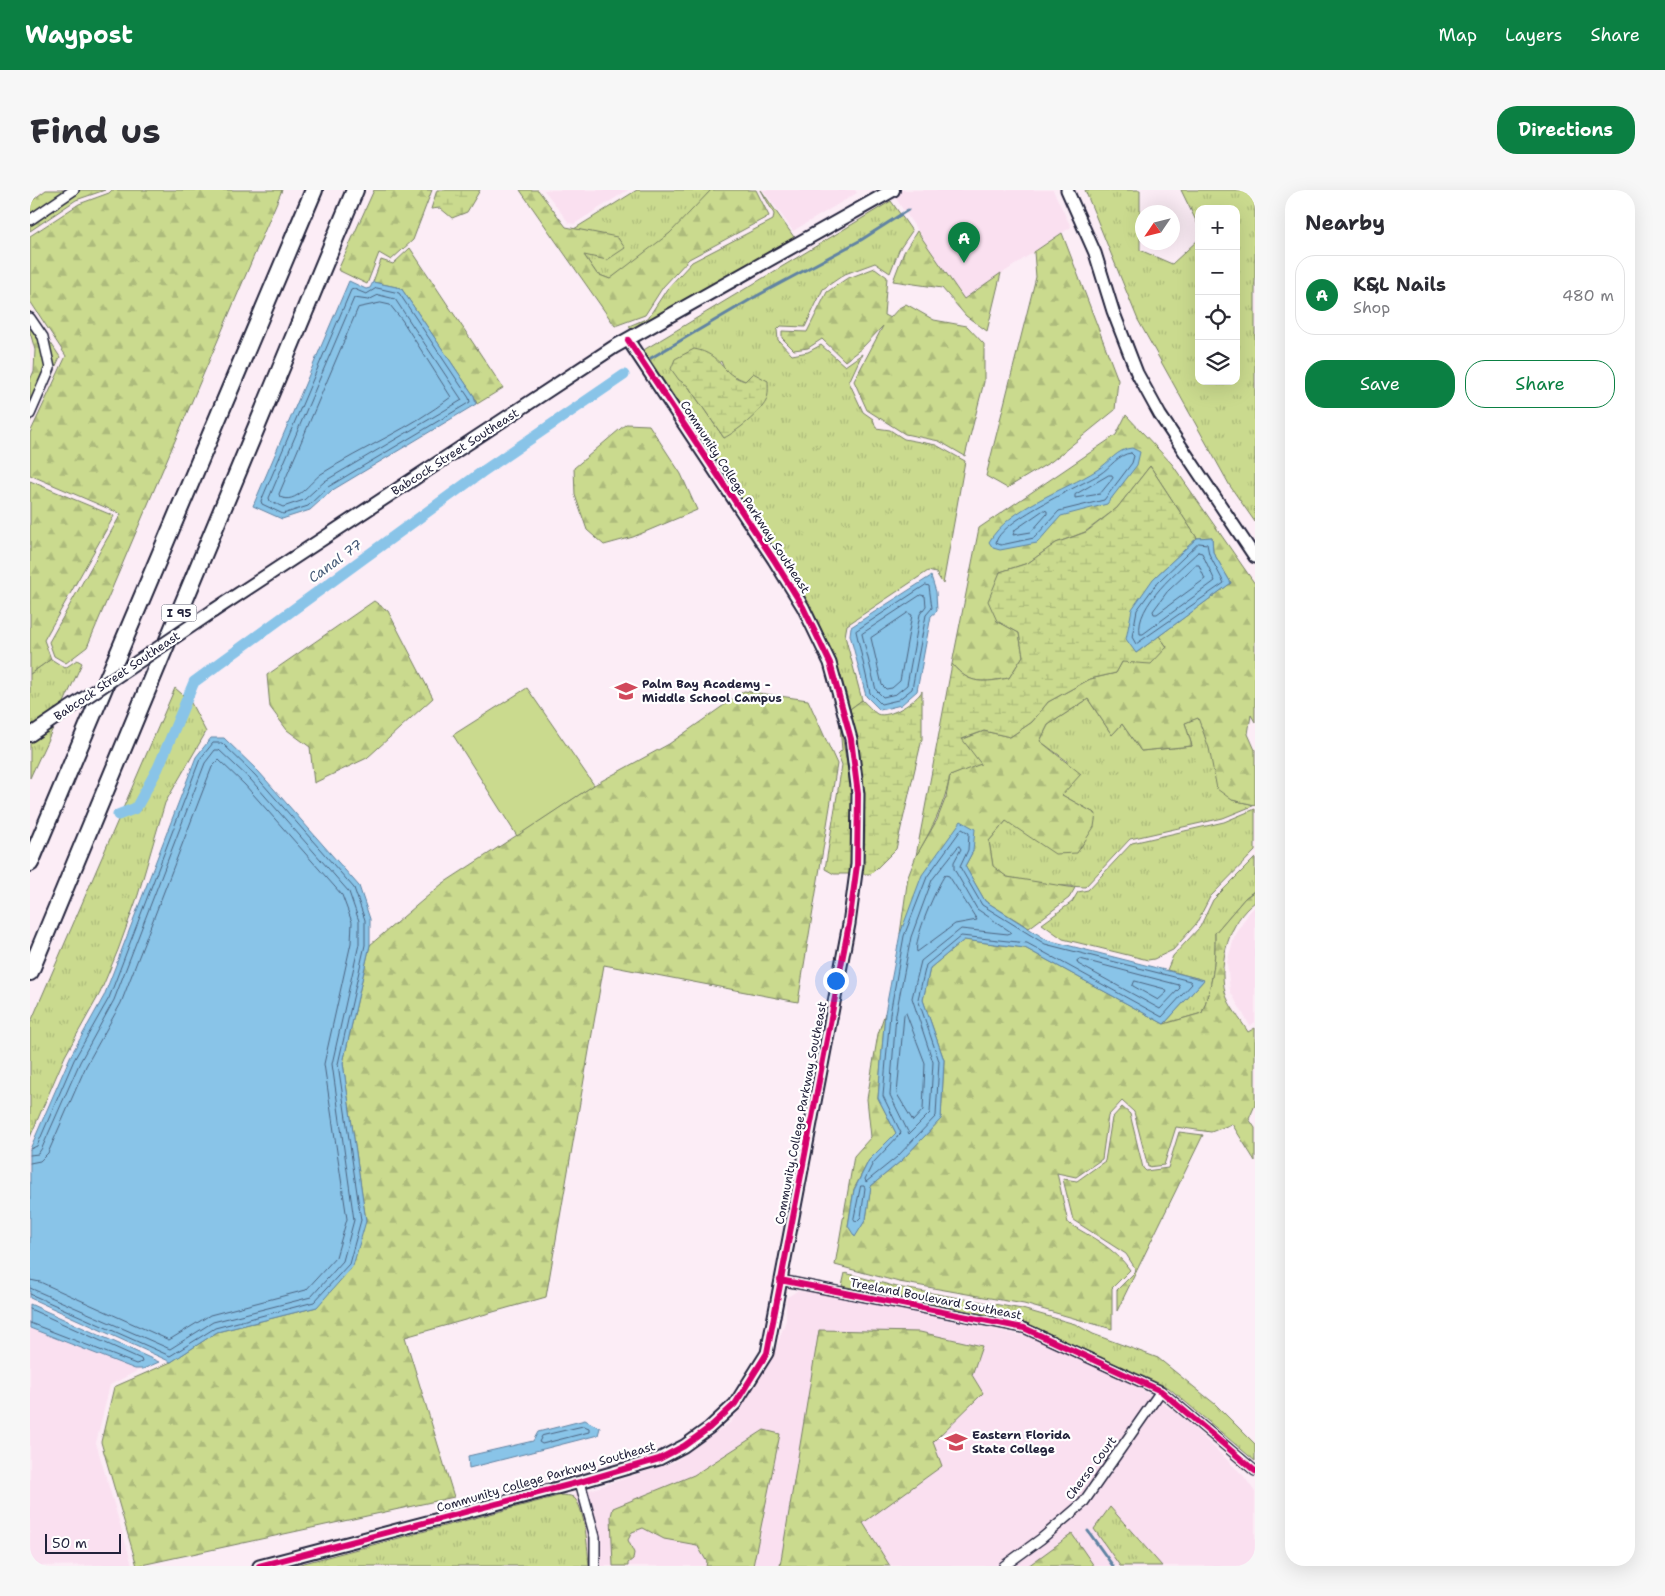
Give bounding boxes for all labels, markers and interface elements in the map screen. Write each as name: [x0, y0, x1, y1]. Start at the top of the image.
text: Waypost: [25, 19, 133, 51]
text: Map: [1439, 23, 1477, 47]
text: Layers: [1505, 23, 1562, 47]
text: Share: [1590, 23, 1640, 47]
button: Directions: [1497, 106, 1635, 154]
text: Find us: [30, 107, 161, 154]
north arrow: [1135, 205, 1180, 250]
map controls: [1195, 205, 1240, 385]
button: +: [1195, 205, 1240, 250]
text: Nearby: [1305, 209, 1385, 237]
pin: A: [948, 222, 980, 263]
button: −: [1195, 250, 1240, 295]
text: K&L Nails: [1353, 272, 1446, 297]
text: A: [1316, 285, 1328, 306]
text: 480 m: [1562, 285, 1614, 306]
button: locate: [1195, 295, 1240, 340]
text: Shop: [1353, 297, 1390, 318]
button: layers: [1195, 340, 1240, 385]
button: Save: [1305, 360, 1455, 408]
button: Share: [1465, 360, 1615, 408]
street label: Community College Parkway Southeast: [677, 398, 813, 596]
street label: Babcock Street Southeast: [388, 405, 522, 499]
water label: Canal 77: [305, 535, 366, 587]
road number: I 95: [162, 604, 196, 622]
street label: Babcock Street Southeast: [51, 628, 183, 724]
place label: Palm Bay Academy - Middle School Campus: [642, 676, 782, 706]
school or university icon: Palm Bay Academy - Middle School Campus: [613, 678, 639, 704]
your location: [823, 968, 849, 994]
street label: Community College Parkway Southeast: [772, 1000, 830, 1226]
street label: Treeland Boulevard Southeast: [849, 1274, 1023, 1324]
place label: Eastern Florida State College: [972, 1427, 1071, 1457]
school or university icon: Eastern Florida State College: [943, 1429, 969, 1455]
street label: Cherso Court: [1062, 1433, 1120, 1503]
street label: Community College Parkway Southeast: [435, 1438, 657, 1516]
scale bar: [45, 1531, 121, 1554]
text: 50 m: [52, 1534, 87, 1552]

